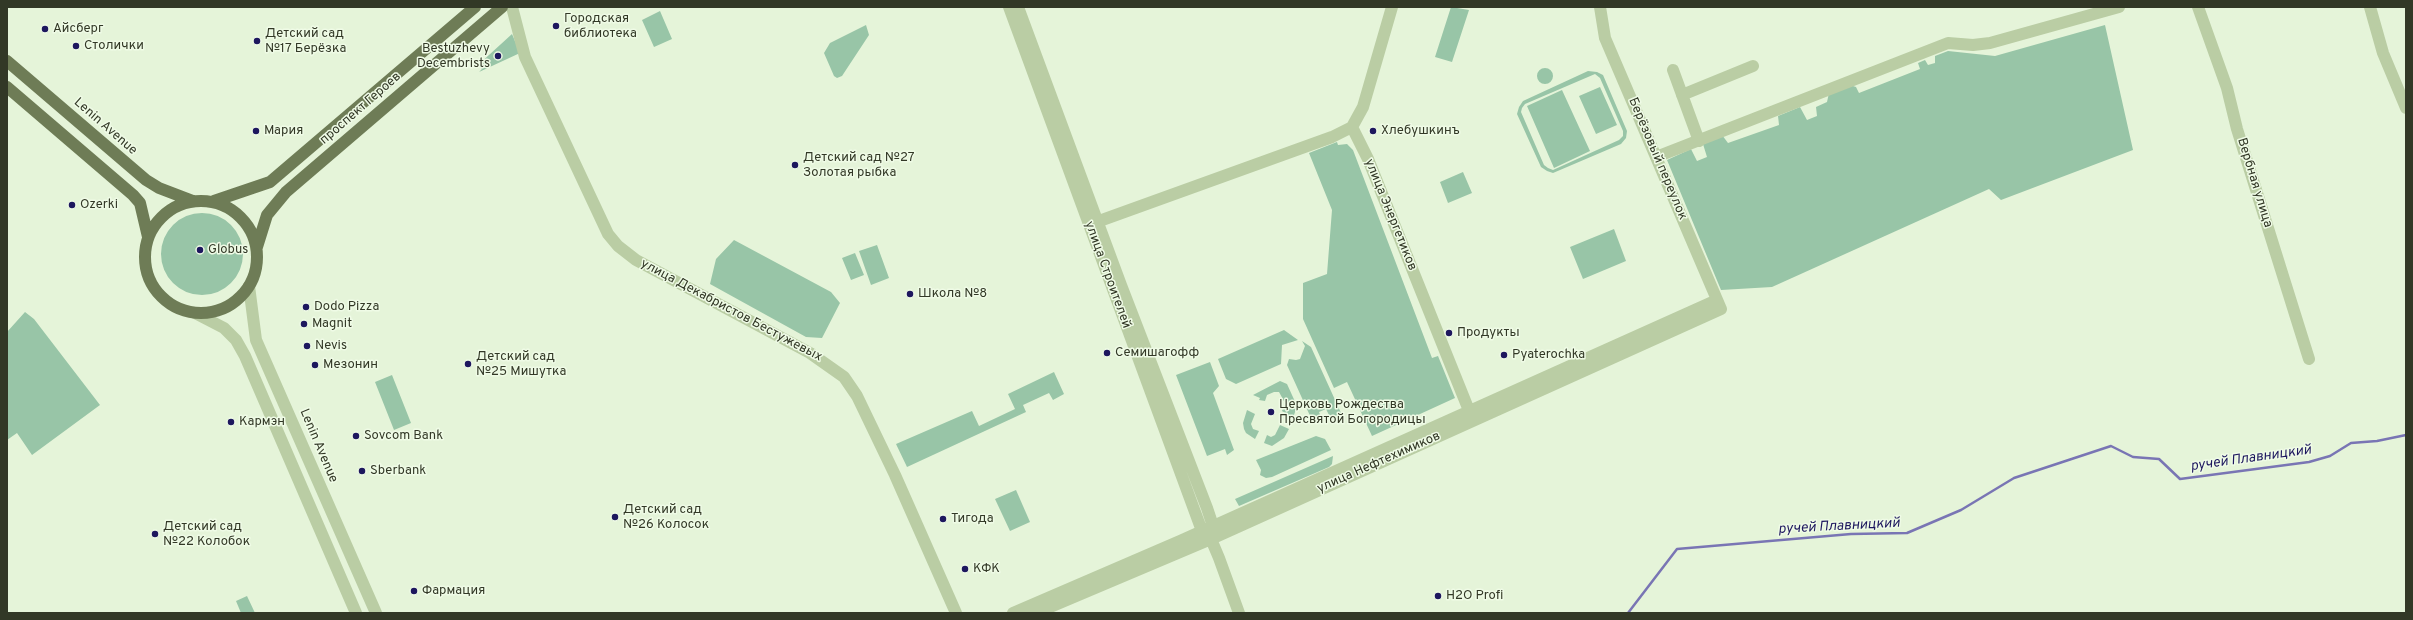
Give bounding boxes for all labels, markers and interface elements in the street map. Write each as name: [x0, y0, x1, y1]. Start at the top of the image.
place label: Городская библиотека: [564, 11, 637, 42]
place label: Айсберг: [53, 21, 103, 37]
marker: Городская библиотека: [551, 21, 561, 31]
marker: Айсберг: [40, 24, 50, 34]
place label: Детский сад №17 Берёзка: [265, 26, 346, 57]
marker: Детский сад №17 Берёзка: [252, 36, 262, 46]
place label: Столички: [84, 38, 144, 54]
marker: Столички: [71, 41, 81, 51]
place label: Bestuzhevy Decembrists: [417, 41, 490, 72]
marker: Bestuzhevy Decembrists: [493, 51, 503, 61]
street label: проспект Героев: [317, 70, 405, 148]
street label: Lenin Avenue: [70, 95, 140, 159]
street label: Берёзовый переулок: [1624, 95, 1690, 223]
place label: Мария: [264, 123, 303, 139]
place label: Хлебушкинъ: [1381, 123, 1460, 139]
marker: Мария: [251, 126, 261, 136]
marker: Хлебушкинъ: [1368, 126, 1378, 136]
street label: Вербная улица: [2233, 136, 2275, 230]
place label: Детский сад №27 Золотая рыбка: [803, 150, 915, 181]
street label: улица Энергетиков: [1360, 157, 1420, 273]
marker: Детский сад №27 Золотая рыбка: [790, 160, 800, 170]
place label: Ozerki: [80, 197, 118, 213]
marker: Ozerki: [67, 200, 77, 210]
street label: улица Строителей: [1080, 219, 1134, 331]
place label: Globus: [208, 242, 248, 258]
marker: Globus: [195, 245, 205, 255]
street label: улица Декабристов Бестужевых: [638, 256, 824, 366]
place label: Школа №8: [918, 286, 987, 302]
marker: Школа №8: [905, 289, 915, 299]
place label: Dodo Pizza: [314, 299, 379, 315]
marker: Dodo Pizza: [301, 302, 311, 312]
place label: Magnit: [312, 316, 352, 332]
marker: Magnit: [299, 319, 309, 329]
place label: Продукты: [1457, 325, 1520, 341]
marker: Продукты: [1444, 328, 1454, 338]
place label: Nevis: [315, 338, 347, 354]
marker: Nevis: [302, 341, 312, 351]
place label: Семишагофф: [1115, 345, 1199, 361]
place label: Pyaterochka: [1512, 347, 1585, 363]
marker: Семишагофф: [1102, 348, 1112, 358]
place label: Детский сад №25 Мишутка: [476, 349, 566, 380]
marker: Pyaterochka: [1499, 350, 1509, 360]
place label: Мезонин: [323, 357, 378, 373]
marker: Детский сад №25 Мишутка: [463, 359, 473, 369]
marker: Мезонин: [310, 360, 320, 370]
place label: Церковь Рождества Пресвятой Богородицы: [1279, 397, 1425, 428]
street label: Lenin Avenue: [295, 407, 341, 485]
marker: Церковь Рождества Пресвятой Богородицы: [1266, 407, 1276, 417]
place label: Кармэн: [239, 414, 285, 430]
marker: Кармэн: [226, 417, 236, 427]
place label: Sovcom Bank: [364, 428, 443, 444]
street label: улица Нефтехимиков: [1315, 429, 1443, 497]
marker: Sovcom Bank: [351, 431, 361, 441]
water label: ручей Плавницкий: [2190, 442, 2312, 476]
place label: Sberbank: [370, 463, 426, 479]
marker: Sberbank: [357, 466, 367, 476]
place label: Детский сад №26 Колосок: [623, 502, 709, 533]
place label: Тигода: [951, 511, 994, 527]
marker: Детский сад №26 Колосок: [610, 512, 620, 522]
marker: Тигода: [938, 514, 948, 524]
water label: ручей Плавницкий: [1778, 515, 1900, 539]
place label: Детский сад №22 Колобок: [163, 519, 250, 550]
marker: Детский сад №22 Колобок: [150, 529, 160, 539]
place label: КФК: [973, 561, 1000, 577]
marker: КФК: [960, 564, 970, 574]
place label: Фармация: [422, 583, 485, 599]
marker: Фармация: [409, 586, 419, 596]
place label: H2O Profi: [1446, 588, 1503, 604]
marker: H2O Profi: [1433, 591, 1443, 601]

